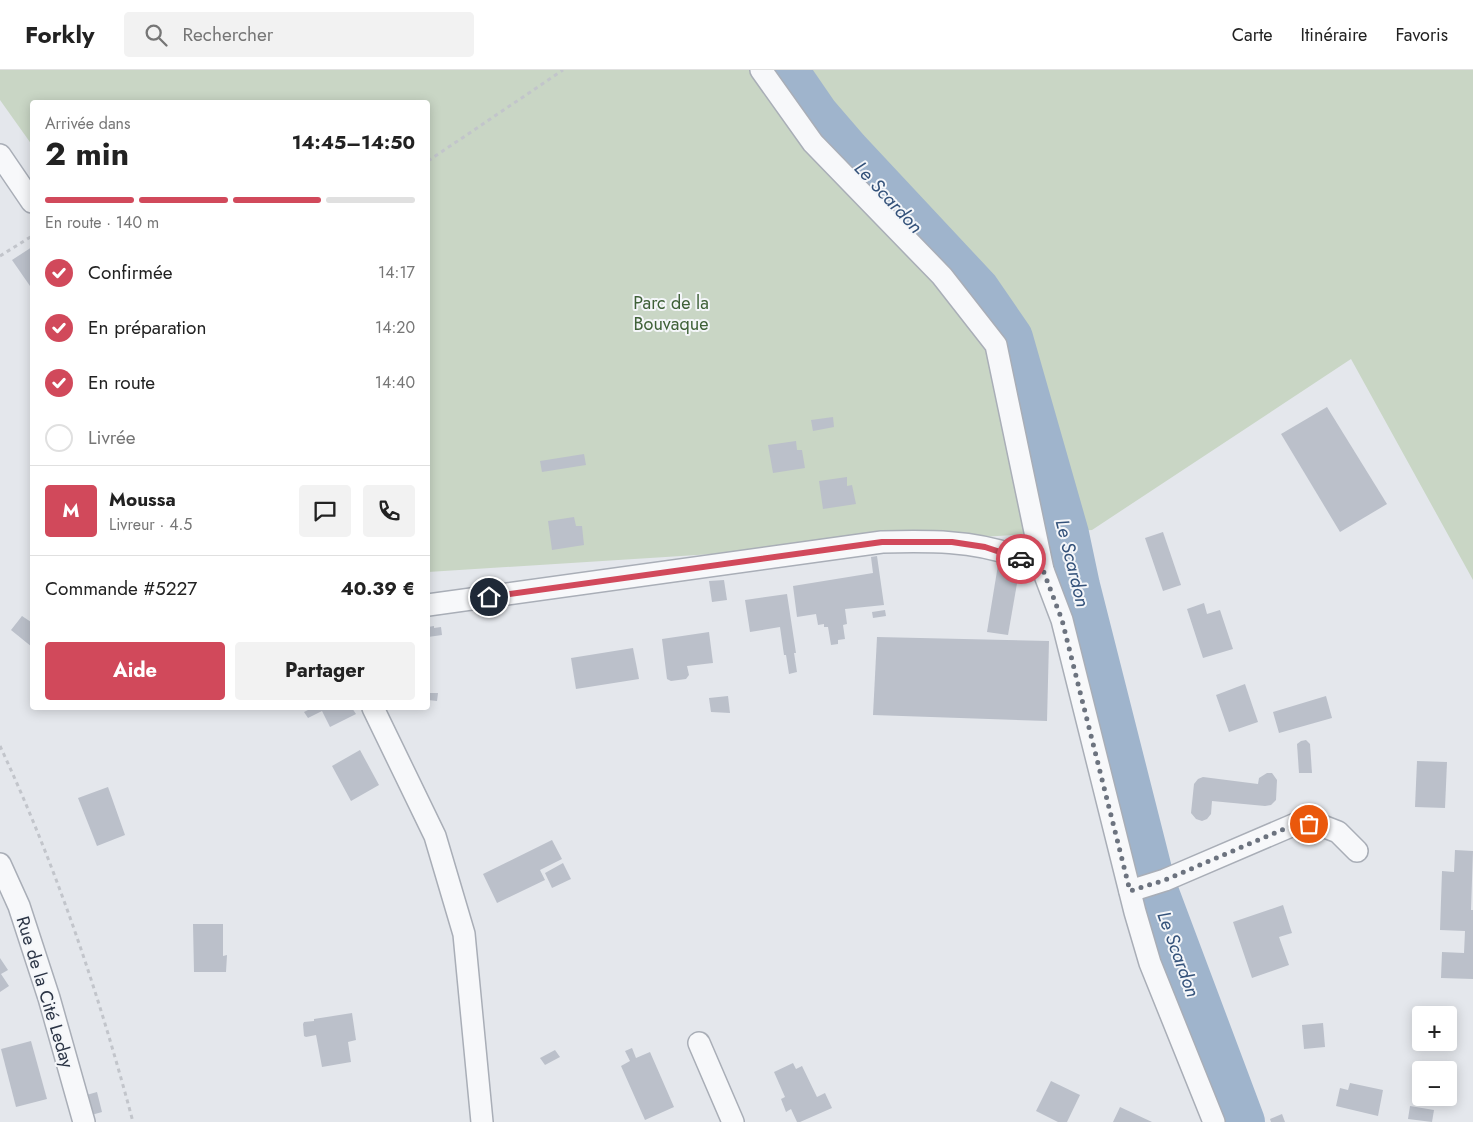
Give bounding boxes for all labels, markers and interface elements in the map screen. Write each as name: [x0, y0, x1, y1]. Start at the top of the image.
search box: [124, 12, 474, 57]
text: Forkly: [25, 17, 94, 52]
icon: search: [142, 21, 170, 49]
text: Rechercher: [182, 21, 273, 48]
text: Carte: [1232, 22, 1273, 48]
text: Itinéraire: [1301, 22, 1367, 48]
text: Favoris: [1395, 22, 1448, 48]
text: Arrivée dans: [45, 112, 130, 135]
text: 14:45–14:50: [292, 129, 415, 156]
text: 2 min: [45, 131, 129, 177]
water label: Le Scardon: [848, 155, 929, 239]
text: En route · 140 m: [45, 211, 159, 234]
icon: check: [45, 259, 73, 287]
text: Confirmée: [88, 259, 173, 286]
text: 14:17: [378, 261, 415, 284]
park label: Parc de la Bouvaque: [633, 290, 709, 337]
icon: check: [45, 314, 73, 342]
text: En préparation: [88, 314, 206, 341]
text: 14:20: [375, 316, 415, 339]
icon: check: [45, 369, 73, 397]
text: En route: [88, 369, 155, 396]
text: 14:40: [375, 371, 415, 394]
text: Livrée: [88, 424, 136, 451]
button: chat: [299, 485, 351, 537]
button: phone: [363, 485, 415, 537]
text: Moussa: [109, 486, 176, 513]
text: M: [63, 497, 79, 524]
text: Livreur · 4.5: [109, 513, 192, 536]
water label: Le Scardon: [1049, 516, 1096, 610]
courier: [996, 534, 1046, 584]
icon: car: [1007, 545, 1035, 573]
text: Commande #5227: [45, 575, 197, 602]
text: 40.39 €: [340, 575, 415, 602]
pin: [468, 576, 510, 618]
icon: home: [475, 583, 503, 611]
button: Aide: [45, 642, 225, 700]
button: Partager: [235, 642, 415, 700]
pin: [1288, 803, 1330, 845]
icon: bag: [1295, 810, 1323, 838]
water label: Le Scardon: [1151, 907, 1207, 1001]
street label: Rue de la Cité Leday: [10, 913, 80, 1071]
map controls: [1412, 1006, 1457, 1106]
button: +: [1412, 1006, 1457, 1051]
button: −: [1412, 1061, 1457, 1106]

